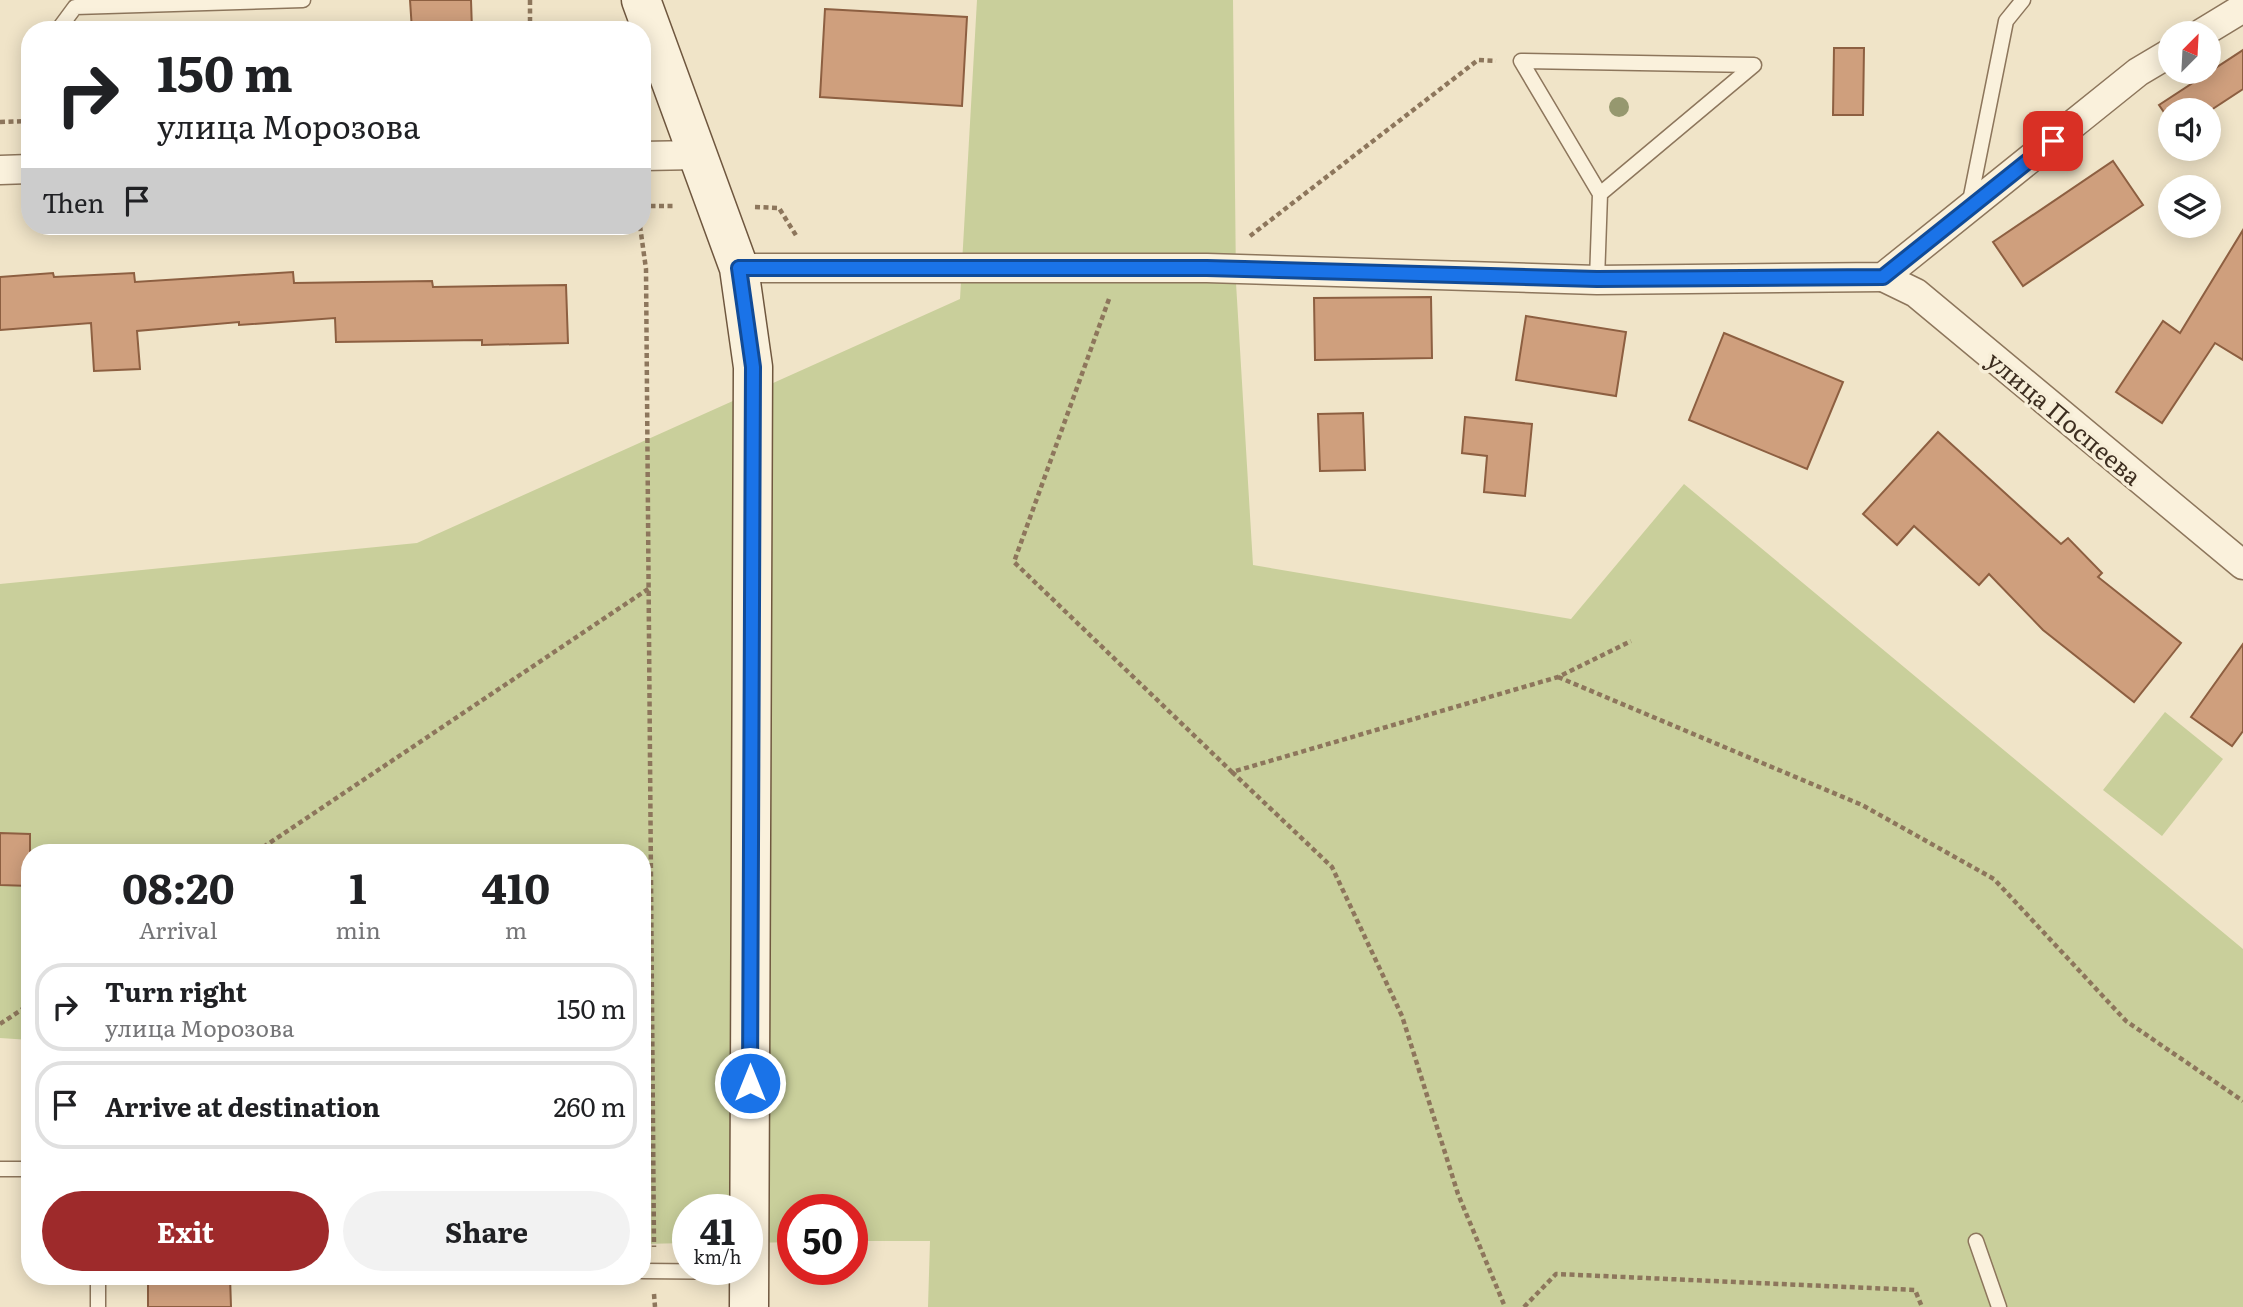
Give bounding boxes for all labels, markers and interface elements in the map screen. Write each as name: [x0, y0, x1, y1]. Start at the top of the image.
north arrow: [2158, 21, 2221, 84]
map controls: [2158, 21, 2221, 238]
text: 150 m: [157, 34, 293, 107]
icon: right: [42, 49, 133, 140]
button: sound: [2158, 98, 2221, 161]
text: улица Морозова: [157, 101, 420, 149]
pin: [2023, 111, 2083, 171]
icon: arrive: [2034, 122, 2072, 160]
button: layers: [2158, 175, 2221, 238]
text: Then: [42, 182, 104, 221]
icon: arrive: [118, 182, 156, 220]
street label: улица Поспеева: [1980, 342, 2150, 492]
text: 08:20: [122, 855, 235, 917]
text: 1: [349, 855, 367, 917]
text: 410: [481, 855, 550, 917]
text: Arrival: [139, 912, 217, 946]
text: min: [335, 912, 381, 946]
text: m: [505, 912, 527, 946]
text: Turn right: [105, 971, 247, 1010]
icon: right: [46, 988, 84, 1026]
text: 150 m: [557, 988, 626, 1027]
text: улица Морозова: [105, 1010, 294, 1044]
position arrow: [713, 1046, 787, 1120]
icon: arrive: [46, 1086, 84, 1124]
text: Arrive at destination: [105, 1086, 380, 1125]
text: 260 m: [553, 1086, 626, 1125]
button: Exit: [42, 1191, 329, 1271]
button: Share: [343, 1191, 630, 1271]
speed limit sign: 50: [777, 1194, 868, 1285]
text: 41: [700, 1204, 735, 1256]
text: km/h: [694, 1243, 741, 1270]

